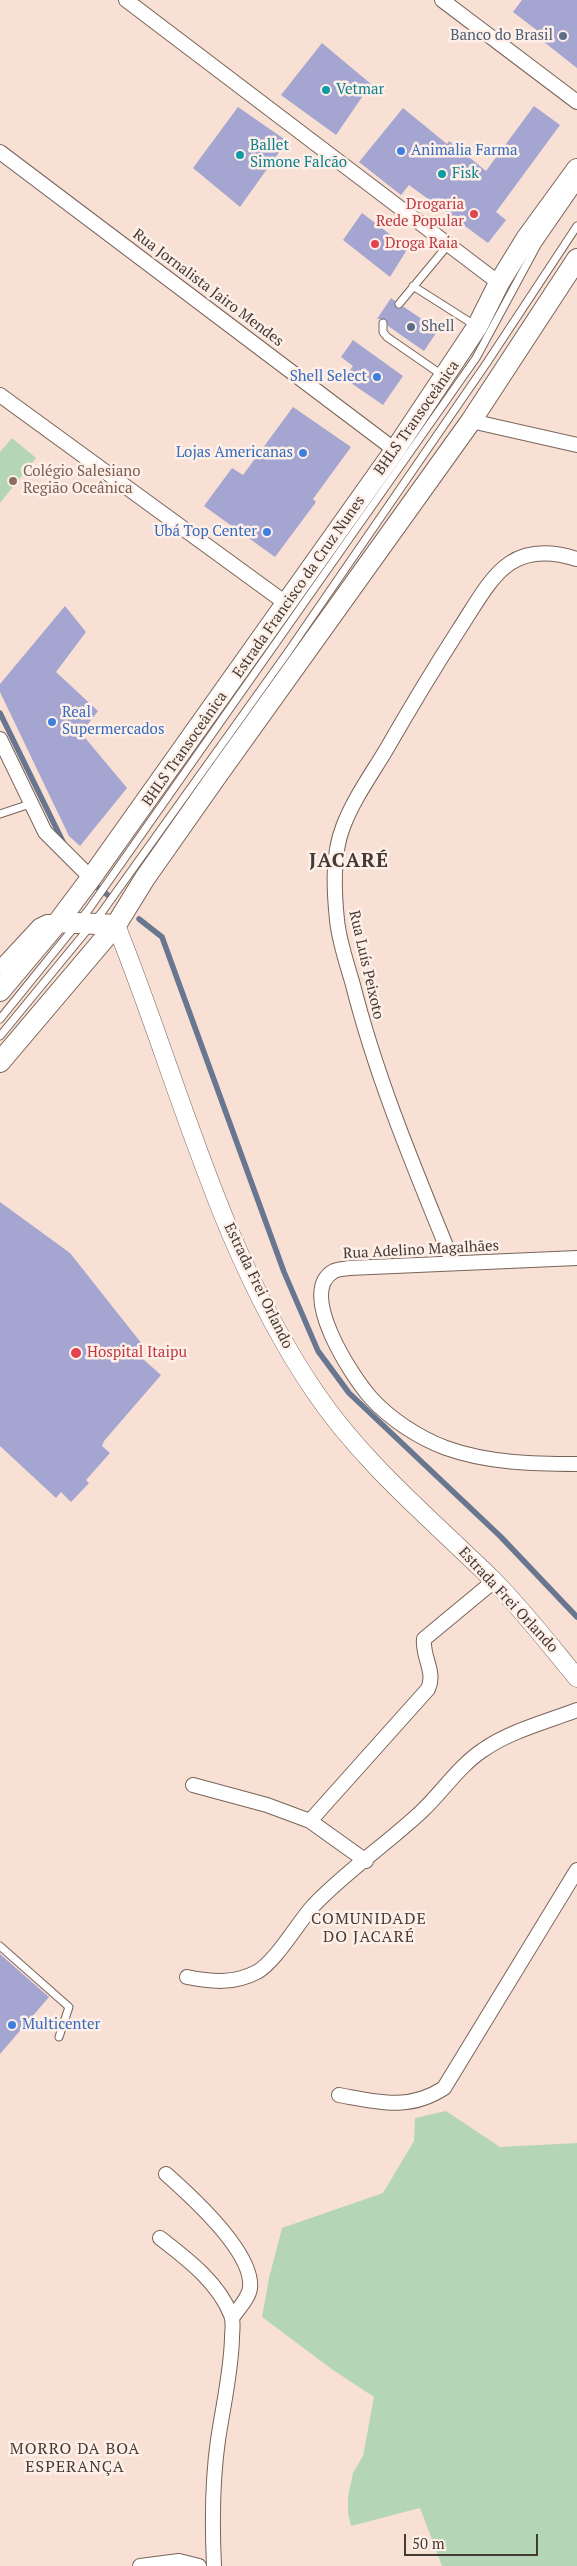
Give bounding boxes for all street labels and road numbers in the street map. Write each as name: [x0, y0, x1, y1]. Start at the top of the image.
street label: Rua Jornalista Jairo Mendes: [129, 225, 287, 351]
street label: BHLS Transoceânica: [371, 357, 463, 479]
street label: Estrada Francisco da Cruz Nunes: [229, 493, 369, 681]
street label: BHLS Transoceânica: [139, 688, 231, 810]
street label: Rua Luís Peixoto: [345, 909, 387, 1021]
street label: Estrada Frei Orlando: [220, 1220, 296, 1352]
street label: Rua Adelino Magalhães: [342, 1237, 500, 1263]
street label: Estrada Frei Orlando: [454, 1543, 562, 1657]

